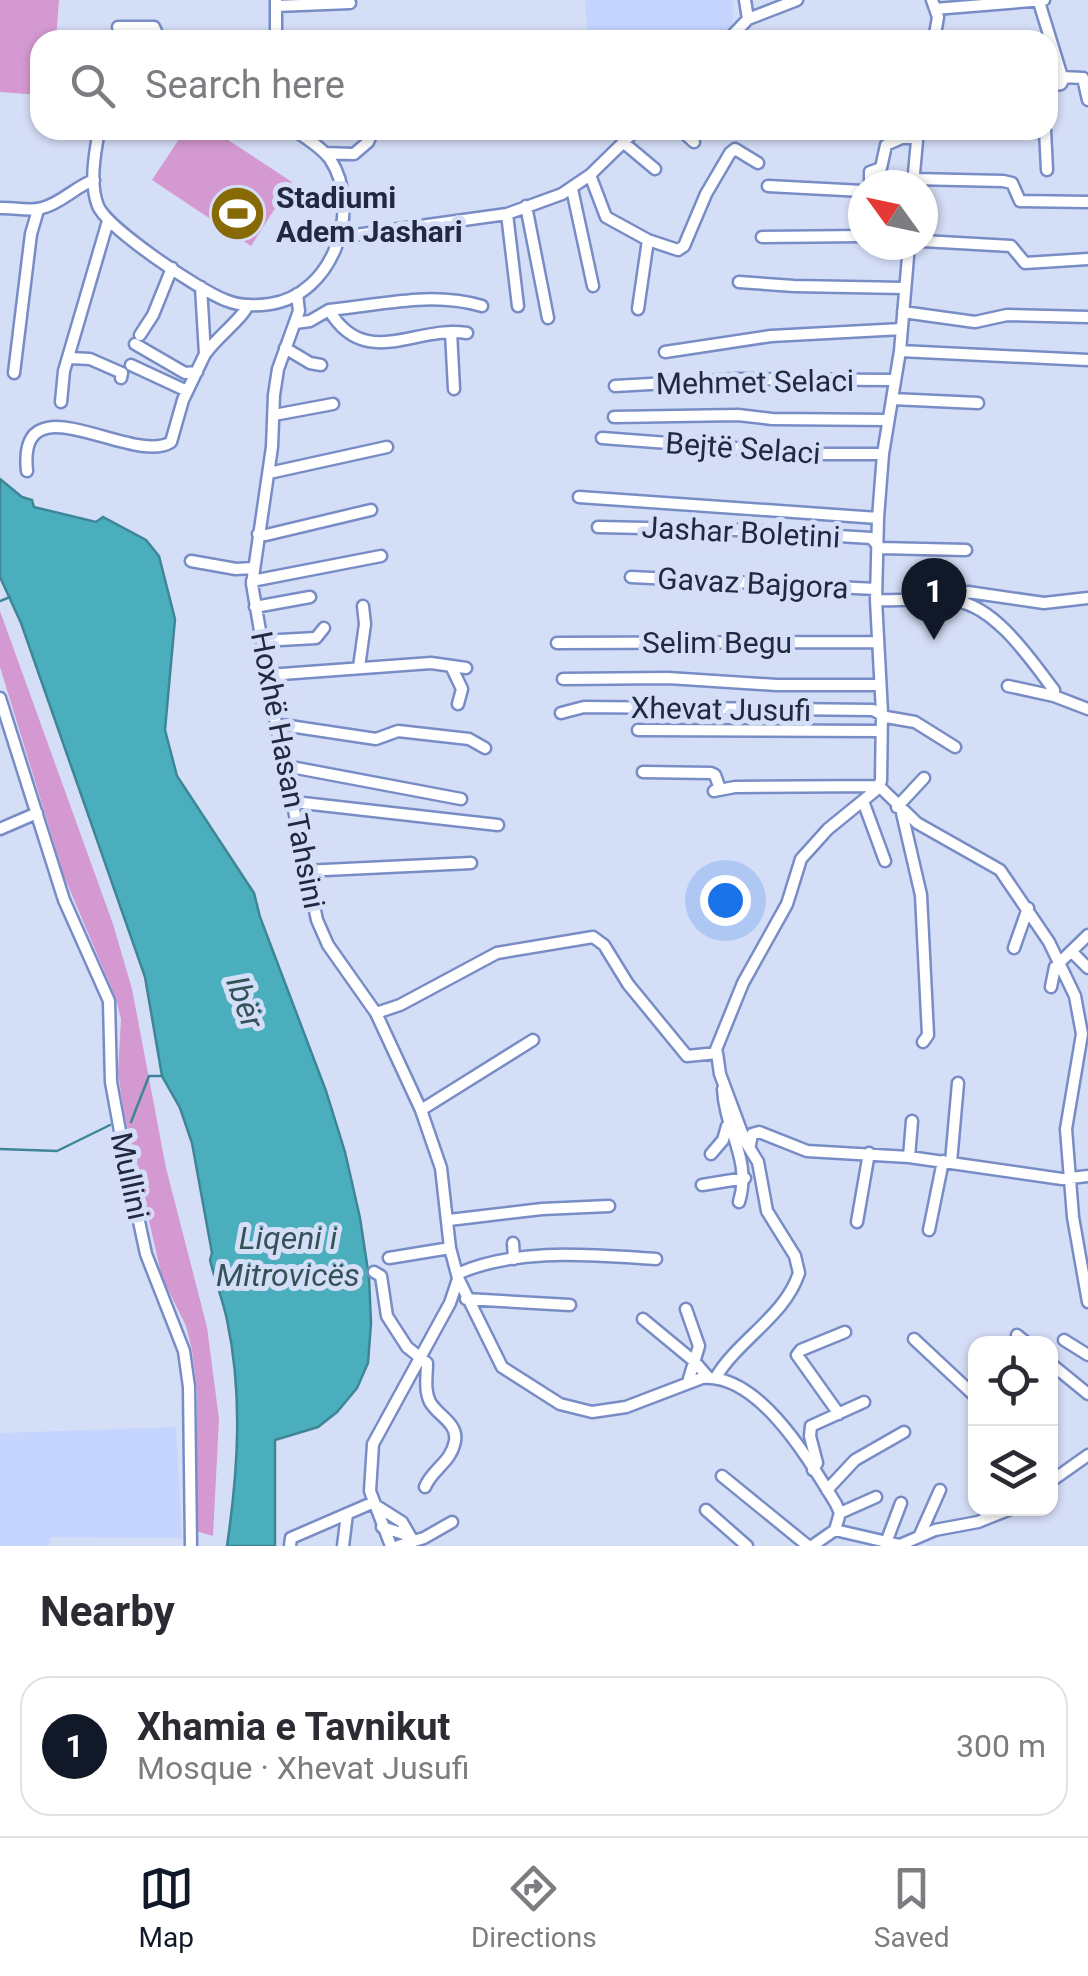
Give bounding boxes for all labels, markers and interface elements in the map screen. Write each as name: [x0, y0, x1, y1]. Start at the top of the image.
search box: [30, 30, 1058, 140]
icon: search: [65, 58, 120, 113]
text: Search here: [145, 63, 345, 107]
north arrow: [848, 170, 938, 260]
place label: Stadiumi Adem Jashari: [276, 180, 463, 249]
sports icon: Stadiumi Adem Jashari: [207, 184, 267, 244]
street label: Mehmet Selaci: [655, 363, 855, 401]
street label: Bejtë Selaci: [664, 425, 822, 471]
street label: Jashar Boletini: [641, 509, 841, 555]
pin: 1: [902, 558, 966, 640]
street label: Gavaz Bajgora: [656, 561, 850, 605]
street label: Selim Begu: [642, 625, 792, 660]
street label: Hoxhë Hasan Tahsini: [244, 628, 332, 912]
street label: Xhevat Jusufi: [630, 690, 812, 728]
your location: [700, 875, 751, 926]
water label: Ibër: [218, 971, 272, 1035]
street label: Mullini: [104, 1129, 156, 1223]
water label: Liqeni i Mitrovicës: [216, 1219, 360, 1294]
map controls: [968, 1336, 1058, 1516]
button: locate: [968, 1336, 1058, 1426]
button: layers: [968, 1426, 1058, 1516]
text: Nearby: [40, 1587, 175, 1636]
text: Xhamia e Tavnikut: [137, 1705, 450, 1749]
text: 1: [65, 1727, 84, 1765]
text: 300 m: [956, 1727, 1046, 1765]
text: Mosque · Xhevat Jusufi: [137, 1749, 469, 1787]
tab: Map: [139, 1861, 194, 1954]
tab: Directions: [471, 1861, 597, 1954]
tab: Saved: [874, 1861, 949, 1954]

